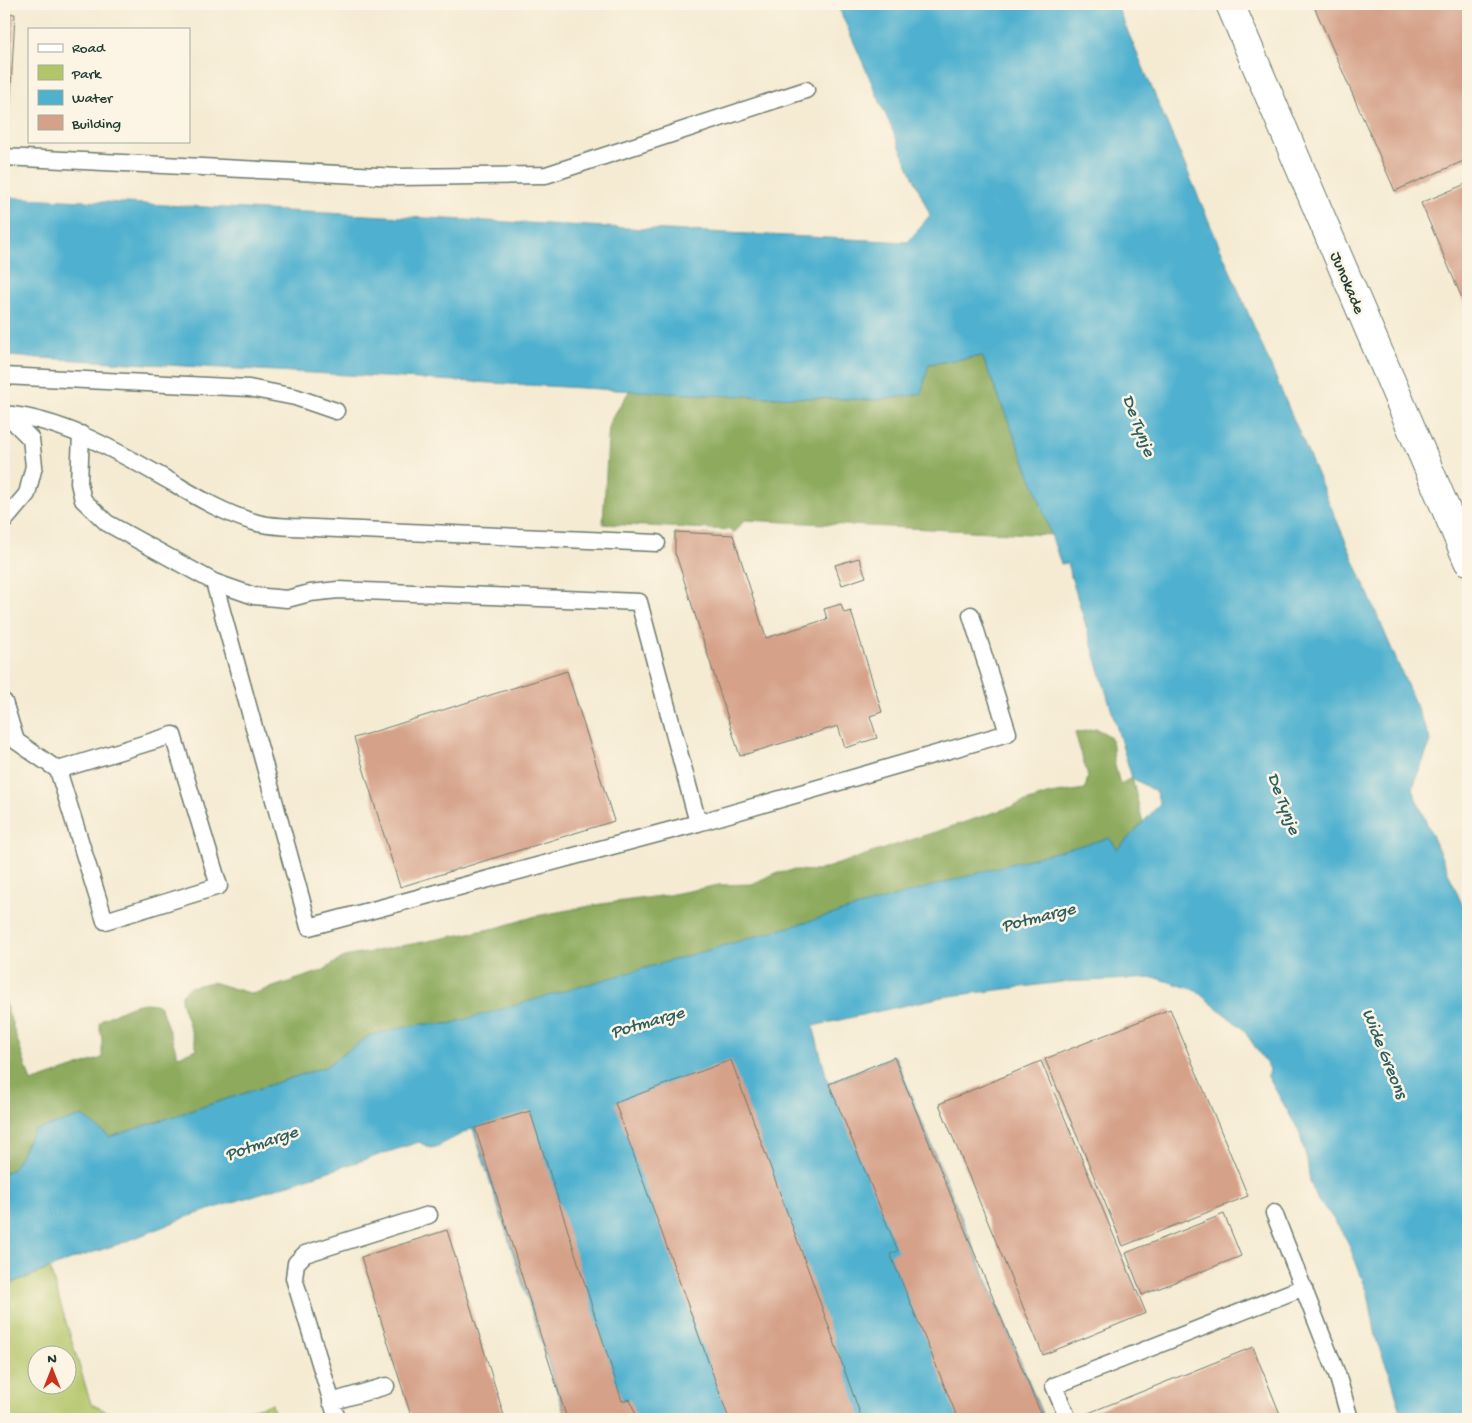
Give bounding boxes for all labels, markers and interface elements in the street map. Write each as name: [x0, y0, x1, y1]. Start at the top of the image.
legend: [28, 28, 190, 142]
text: Road: [72, 40, 106, 58]
text: Park: [71, 66, 102, 84]
text: Water: [72, 90, 114, 108]
text: Building: [71, 116, 121, 134]
street label: Junokade: [1324, 249, 1368, 318]
water label: De Tynje: [1116, 392, 1159, 460]
water label: De Tynje: [1261, 770, 1304, 838]
water label: Potmarge: [1000, 899, 1078, 938]
water label: Potmarge: [609, 1003, 687, 1044]
water label: Wide Greons: [1356, 1006, 1412, 1104]
water label: Potmarge: [223, 1122, 302, 1167]
north arrow: [28, 1346, 78, 1396]
text: N: [47, 1351, 57, 1368]

